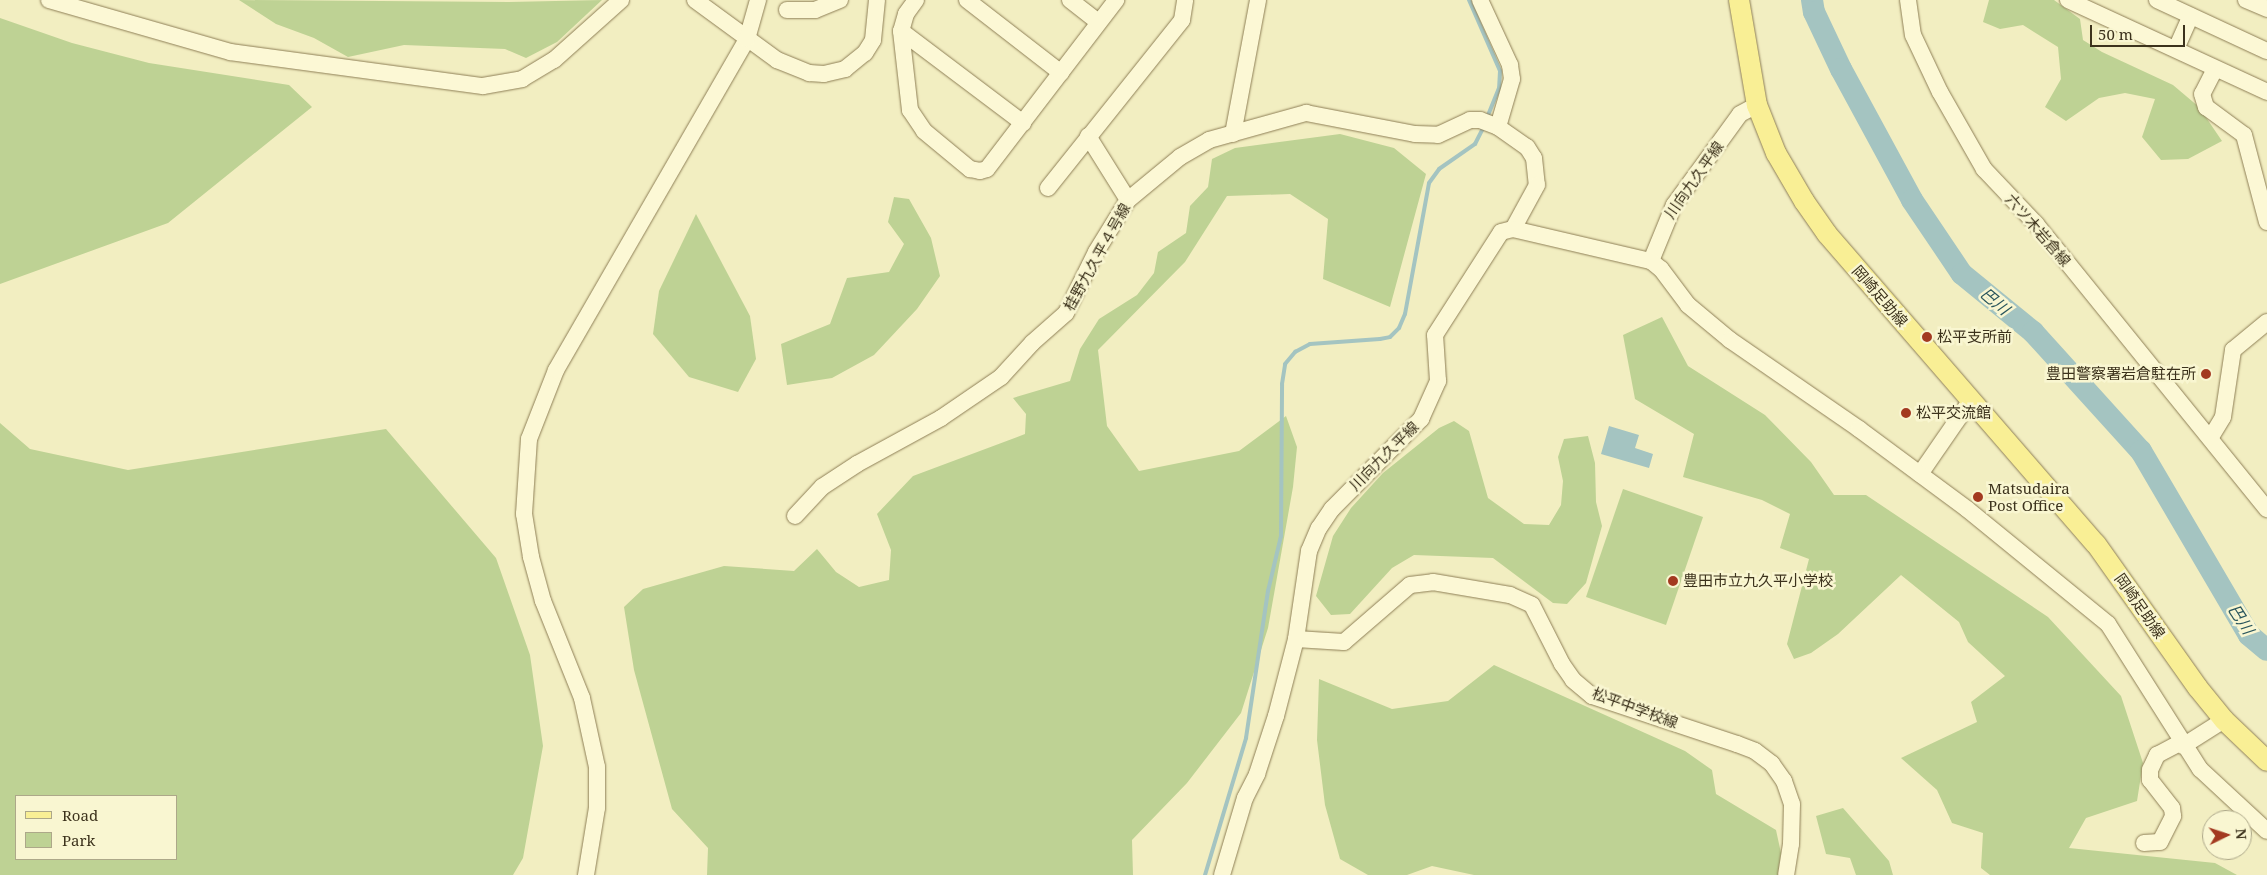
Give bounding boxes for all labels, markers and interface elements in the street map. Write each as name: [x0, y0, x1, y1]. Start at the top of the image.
scale bar: [2092, 15, 2187, 47]
text: 50 m: [2098, 24, 2133, 44]
street label: 川向九久平線: [1661, 138, 1727, 222]
street label: 六ツ木岩倉線: [2002, 190, 2074, 270]
street label: 桂野九久平４号線: [1060, 200, 1134, 314]
street label: 岡崎足助線: [1849, 262, 1911, 330]
water label: 巴川: [1977, 283, 2013, 319]
place label: 松平支所前: [1937, 328, 2012, 346]
marker: 松平支所前: [1921, 331, 1933, 343]
place label: 豊田警察署岩倉駐在所: [2046, 365, 2196, 383]
marker: 豊田警察署岩倉駐在所: [2200, 368, 2212, 380]
place label: 松平交流館: [1916, 404, 1991, 422]
marker: 松平交流館: [1900, 407, 1912, 419]
street label: 川向九久平線: [1346, 418, 1422, 494]
place label: Matsudaira Post Office: [1988, 479, 2070, 514]
marker: Matsudaira Post Office: [1972, 491, 1984, 503]
street label: 岡崎足助線: [2111, 570, 2169, 642]
place label: 豊田市立九久平小学校: [1683, 572, 1833, 590]
marker: 豊田市立九久平小学校: [1667, 575, 1679, 587]
water label: 巴川: [2224, 600, 2258, 638]
street label: 松平中学校線: [1590, 684, 1680, 732]
legend: [15, 795, 178, 860]
text: Road: [62, 805, 98, 825]
north arrow: [2202, 810, 2252, 860]
text: N: [2232, 828, 2251, 840]
text: Park: [62, 830, 95, 850]

